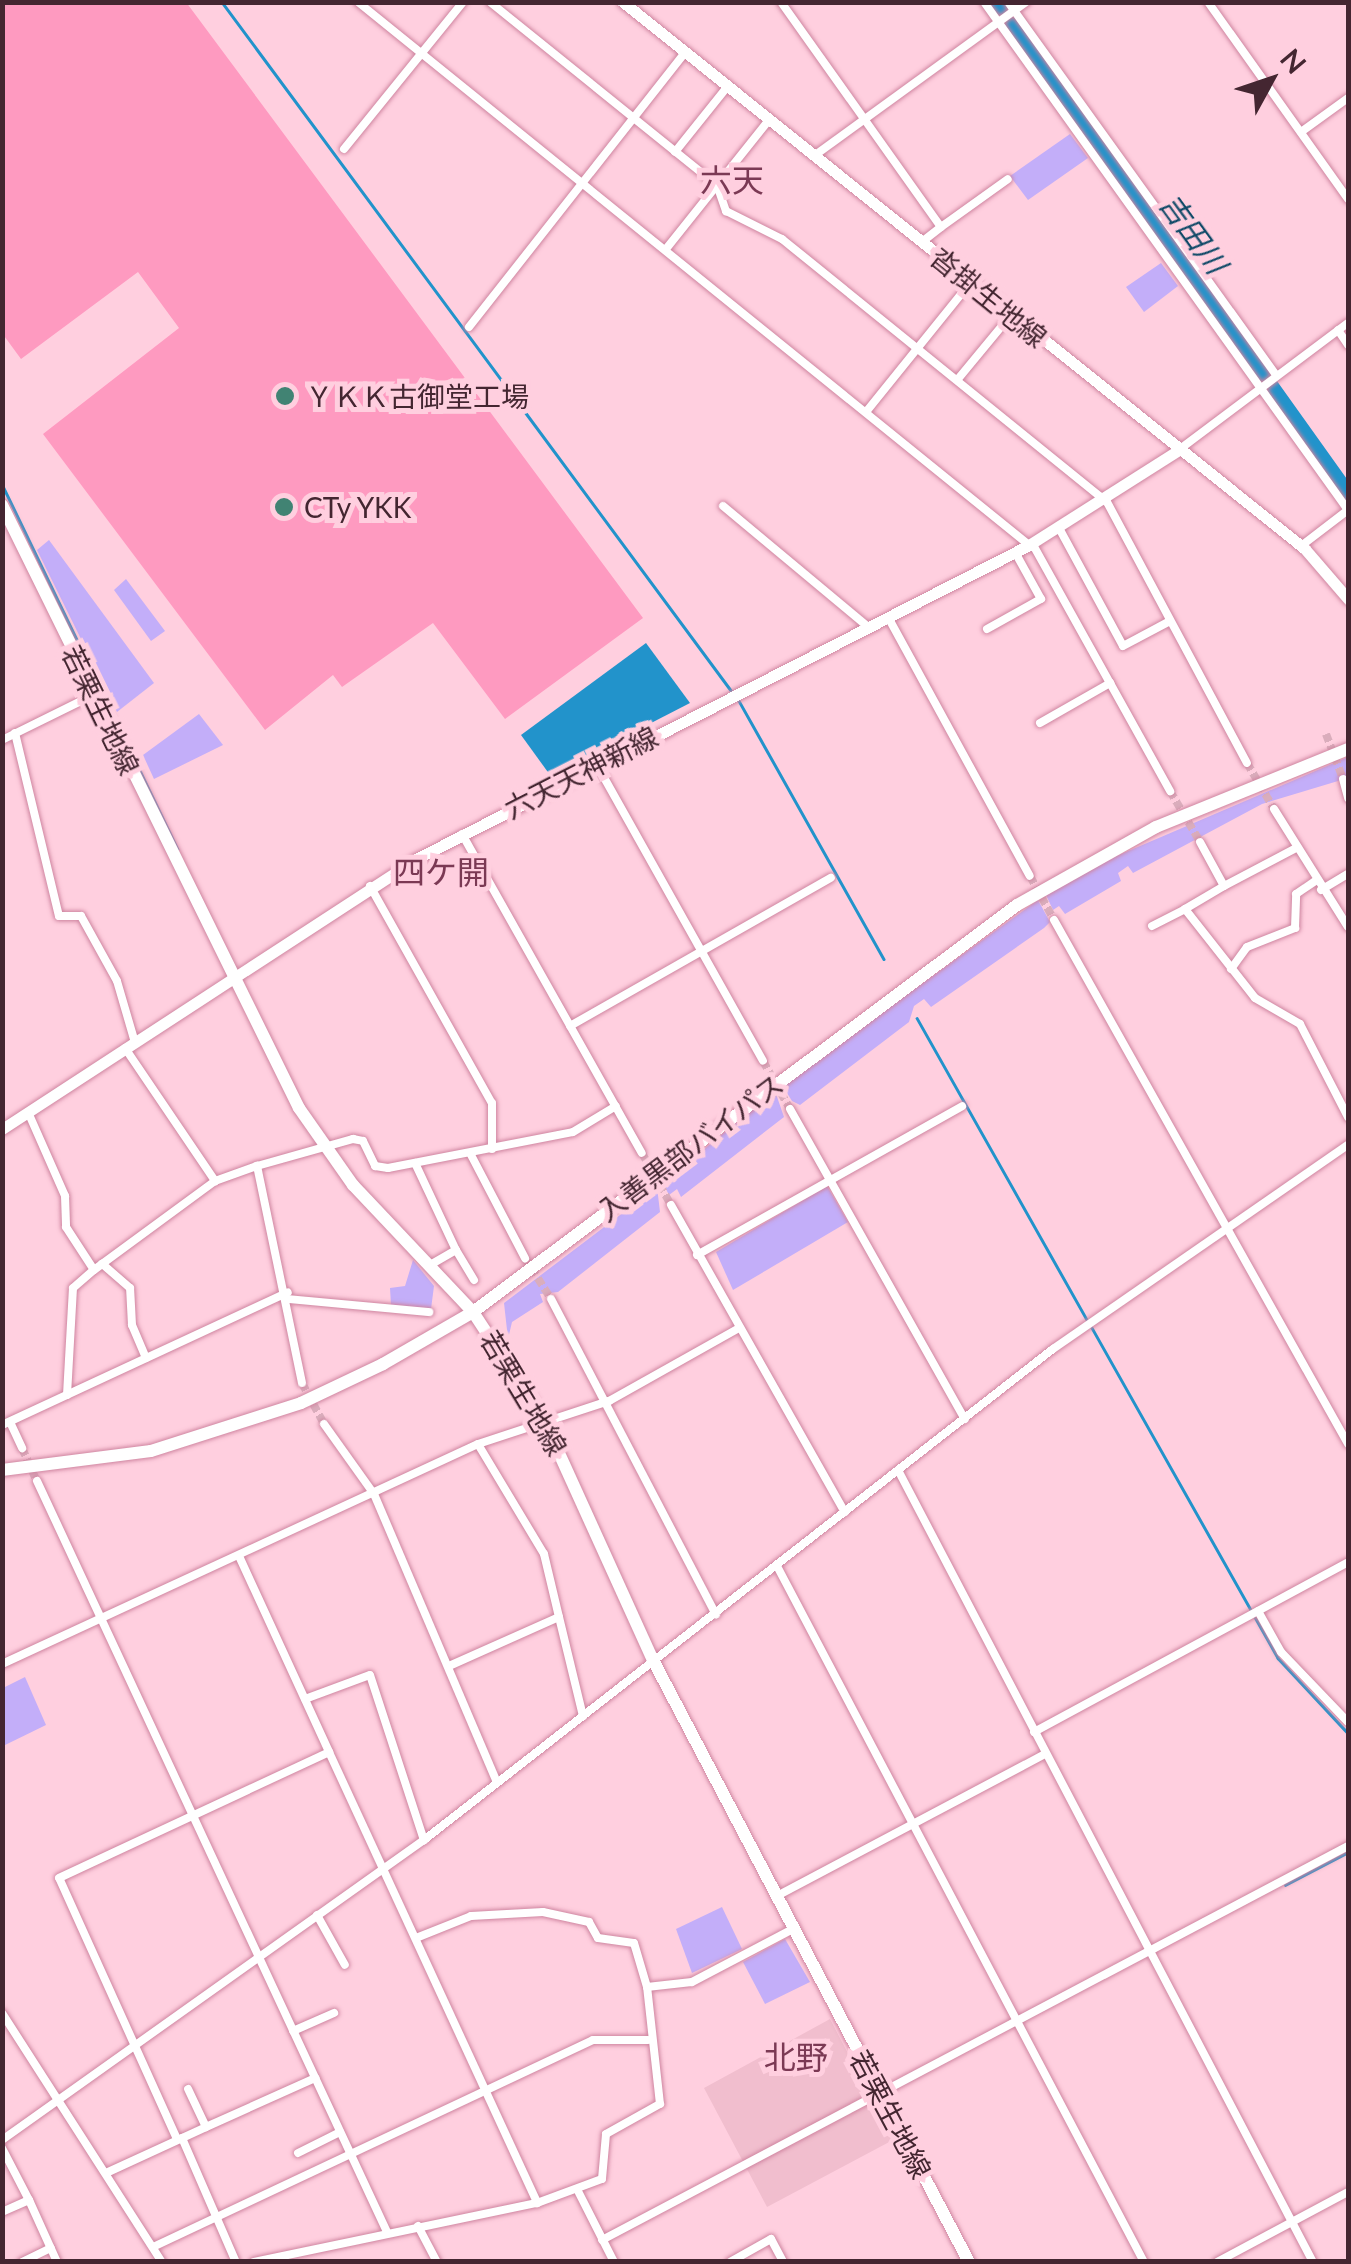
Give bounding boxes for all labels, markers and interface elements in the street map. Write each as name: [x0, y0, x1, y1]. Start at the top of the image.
north arrow: [1221, 30, 1321, 130]
text: N: [1274, 42, 1314, 80]
district label: 六天: [700, 161, 764, 199]
water label: 吉田川: [1153, 186, 1235, 280]
street label: 沓掛生地線: [924, 240, 1054, 354]
place label: ＹＫＫ古御堂工場: [305, 379, 529, 413]
marker: ＹＫＫ古御堂工場: [274, 385, 296, 407]
place label: CTy YKK: [304, 490, 413, 524]
marker: CTy YKK: [273, 496, 295, 518]
street label: 若栗生地線: [55, 640, 147, 780]
street label: 六天天神新線: [499, 719, 663, 825]
district label: 四ケ開: [393, 853, 489, 891]
street label: 入善黒部バイパス: [590, 1066, 790, 1228]
street label: 若栗生地線: [474, 1324, 574, 1462]
district label: 北野: [764, 2038, 828, 2076]
street label: 若栗生地線: [843, 2044, 939, 2184]

